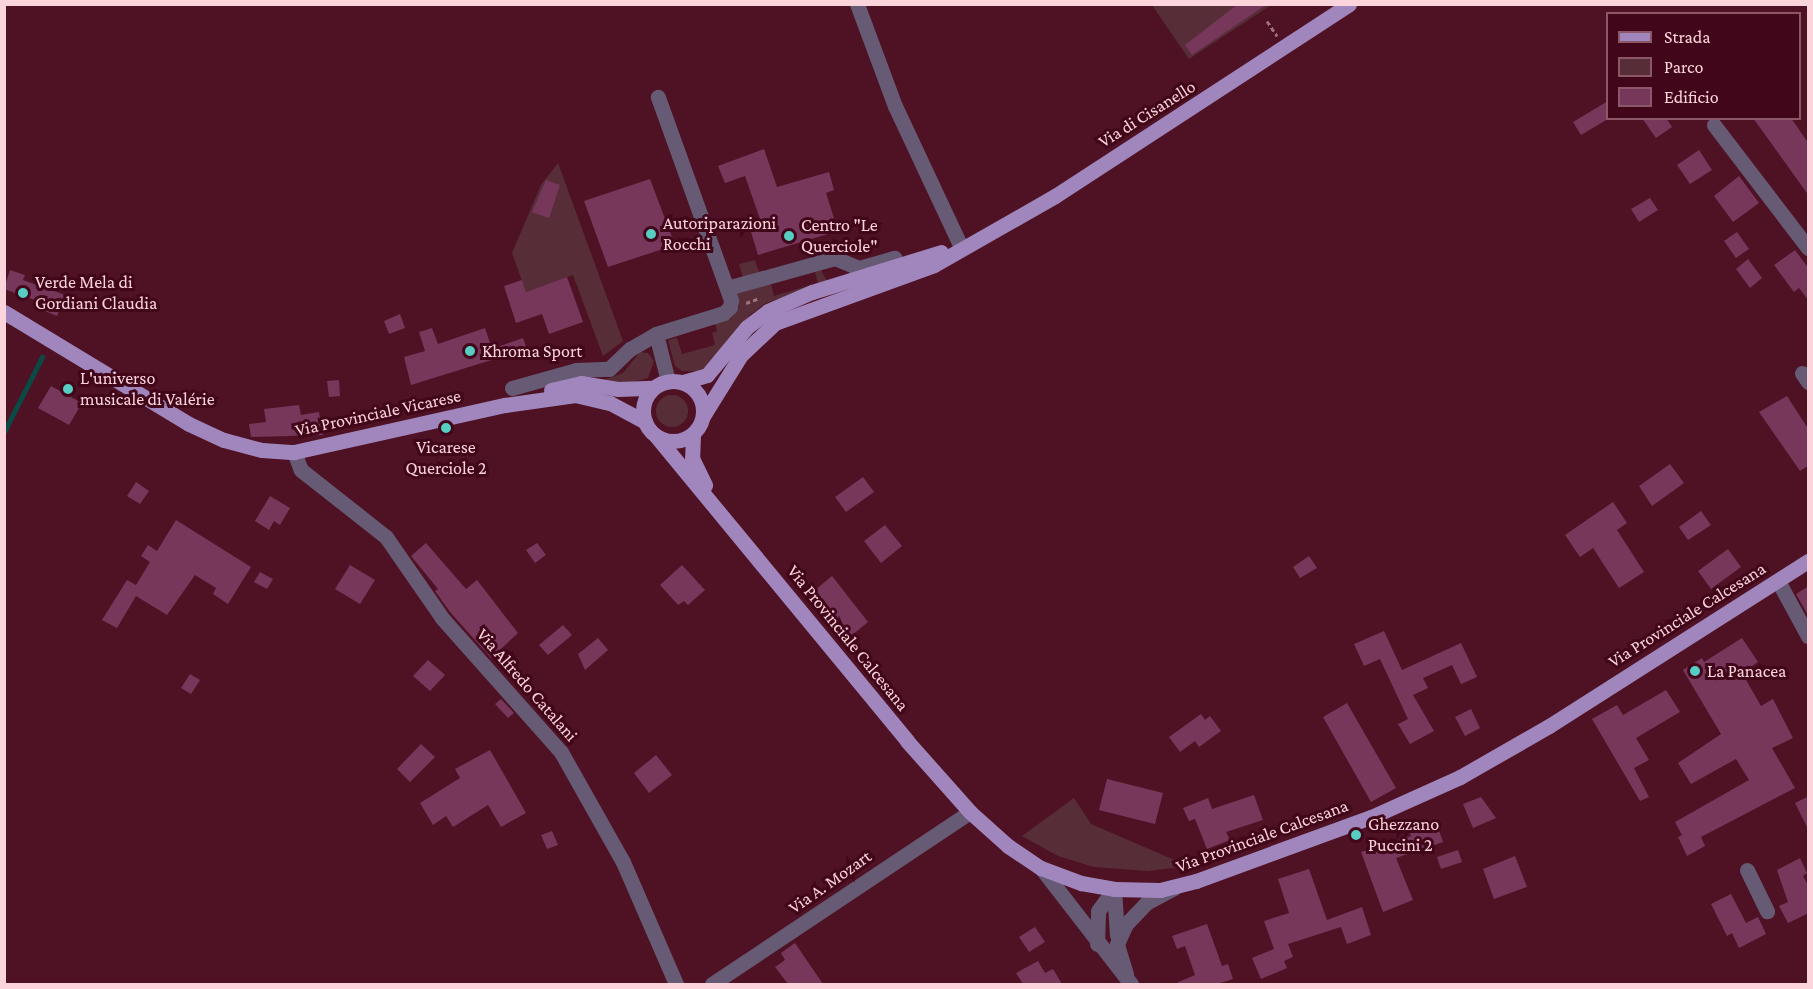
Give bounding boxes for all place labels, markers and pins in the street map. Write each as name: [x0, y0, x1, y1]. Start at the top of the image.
place label: Autoriparazioni Rocchi: [663, 213, 776, 256]
place label: Centro "Le Querciole": [801, 215, 878, 258]
marker: Autoriparazioni Rocchi: [644, 227, 658, 241]
marker: Centro "Le Querciole": [782, 229, 796, 243]
place label: Verde Mela di Gordiani Claudia: [35, 272, 157, 314]
marker: Verde Mela di Gordiani Claudia: [16, 286, 30, 300]
place label: Khroma Sport: [482, 340, 582, 362]
marker: Khroma Sport: [463, 344, 477, 358]
place label: L'universo musicale di Valérie: [80, 368, 215, 410]
marker: L'universo musicale di Valérie: [61, 382, 75, 396]
marker: Vicarese Querciole 2: [439, 421, 453, 435]
place label: Vicarese Querciole 2: [405, 437, 487, 480]
place label: La Panacea: [1707, 660, 1786, 682]
marker: La Panacea: [1688, 664, 1702, 678]
place label: Ghezzano Puccini 2: [1368, 814, 1439, 856]
marker: Ghezzano Puccini 2: [1349, 828, 1363, 842]

